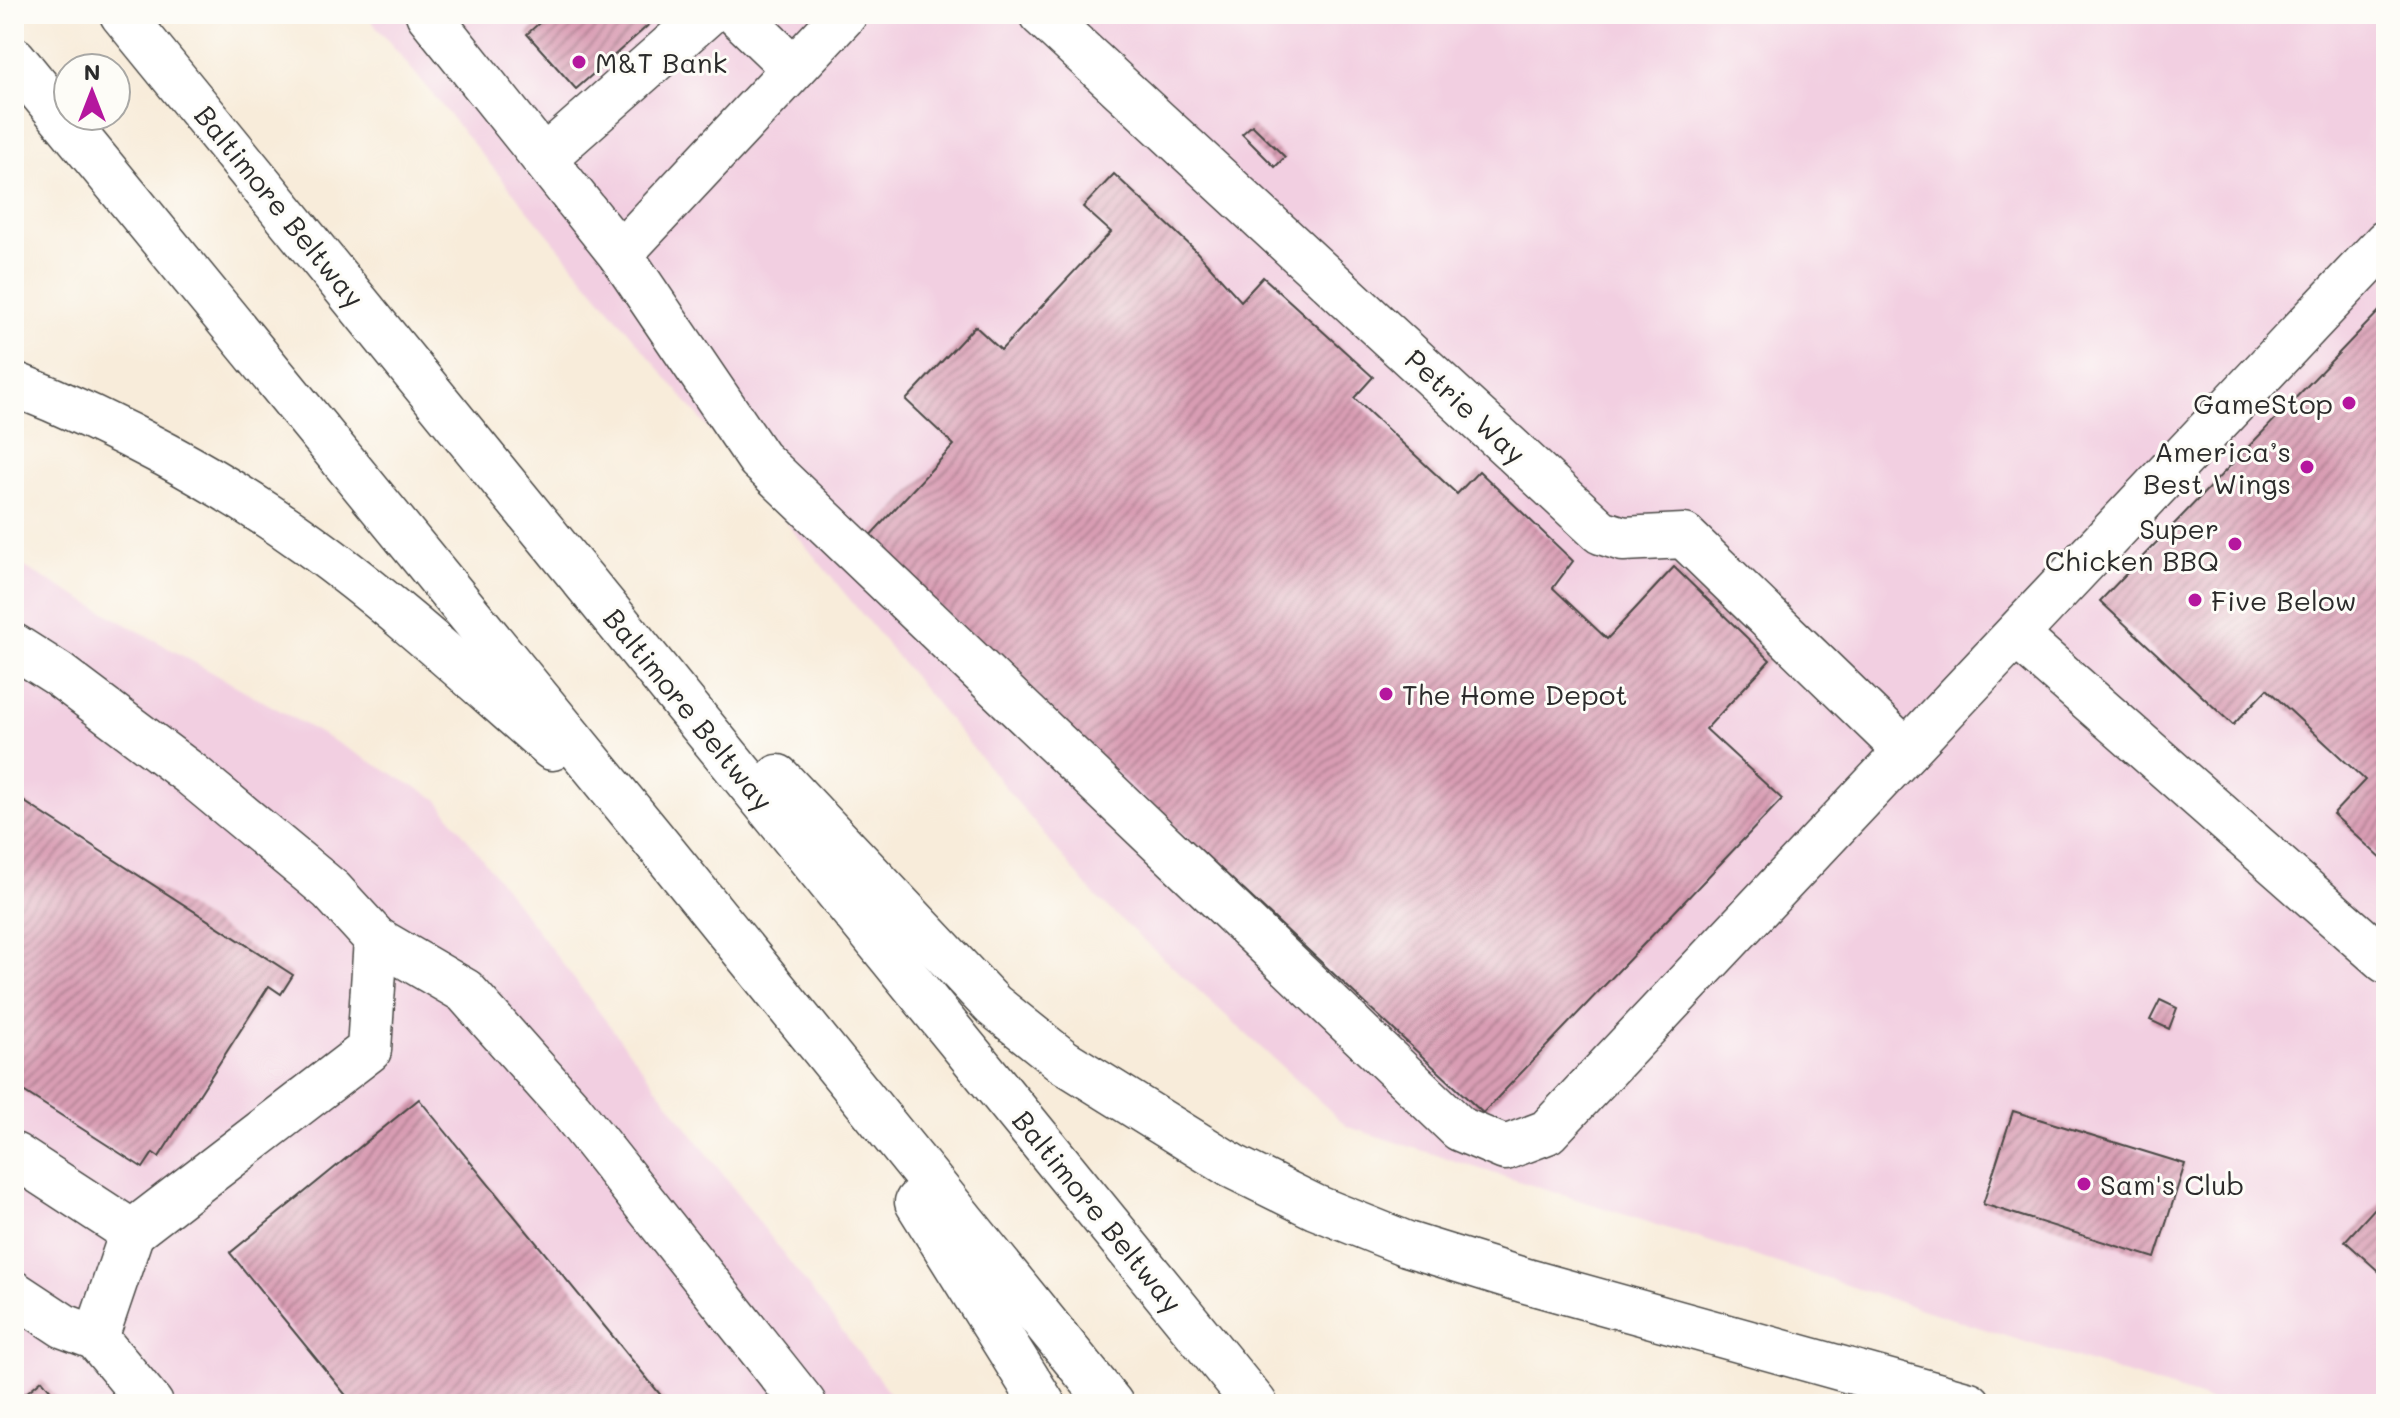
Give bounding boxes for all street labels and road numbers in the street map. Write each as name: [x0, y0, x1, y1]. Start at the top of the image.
street label: Baltimore Beltway: [187, 98, 373, 314]
street label: Petrie Way: [1398, 341, 1534, 471]
street label: Baltimore Beltway: [596, 601, 782, 817]
street label: Baltimore Beltway: [1005, 1103, 1191, 1319]

